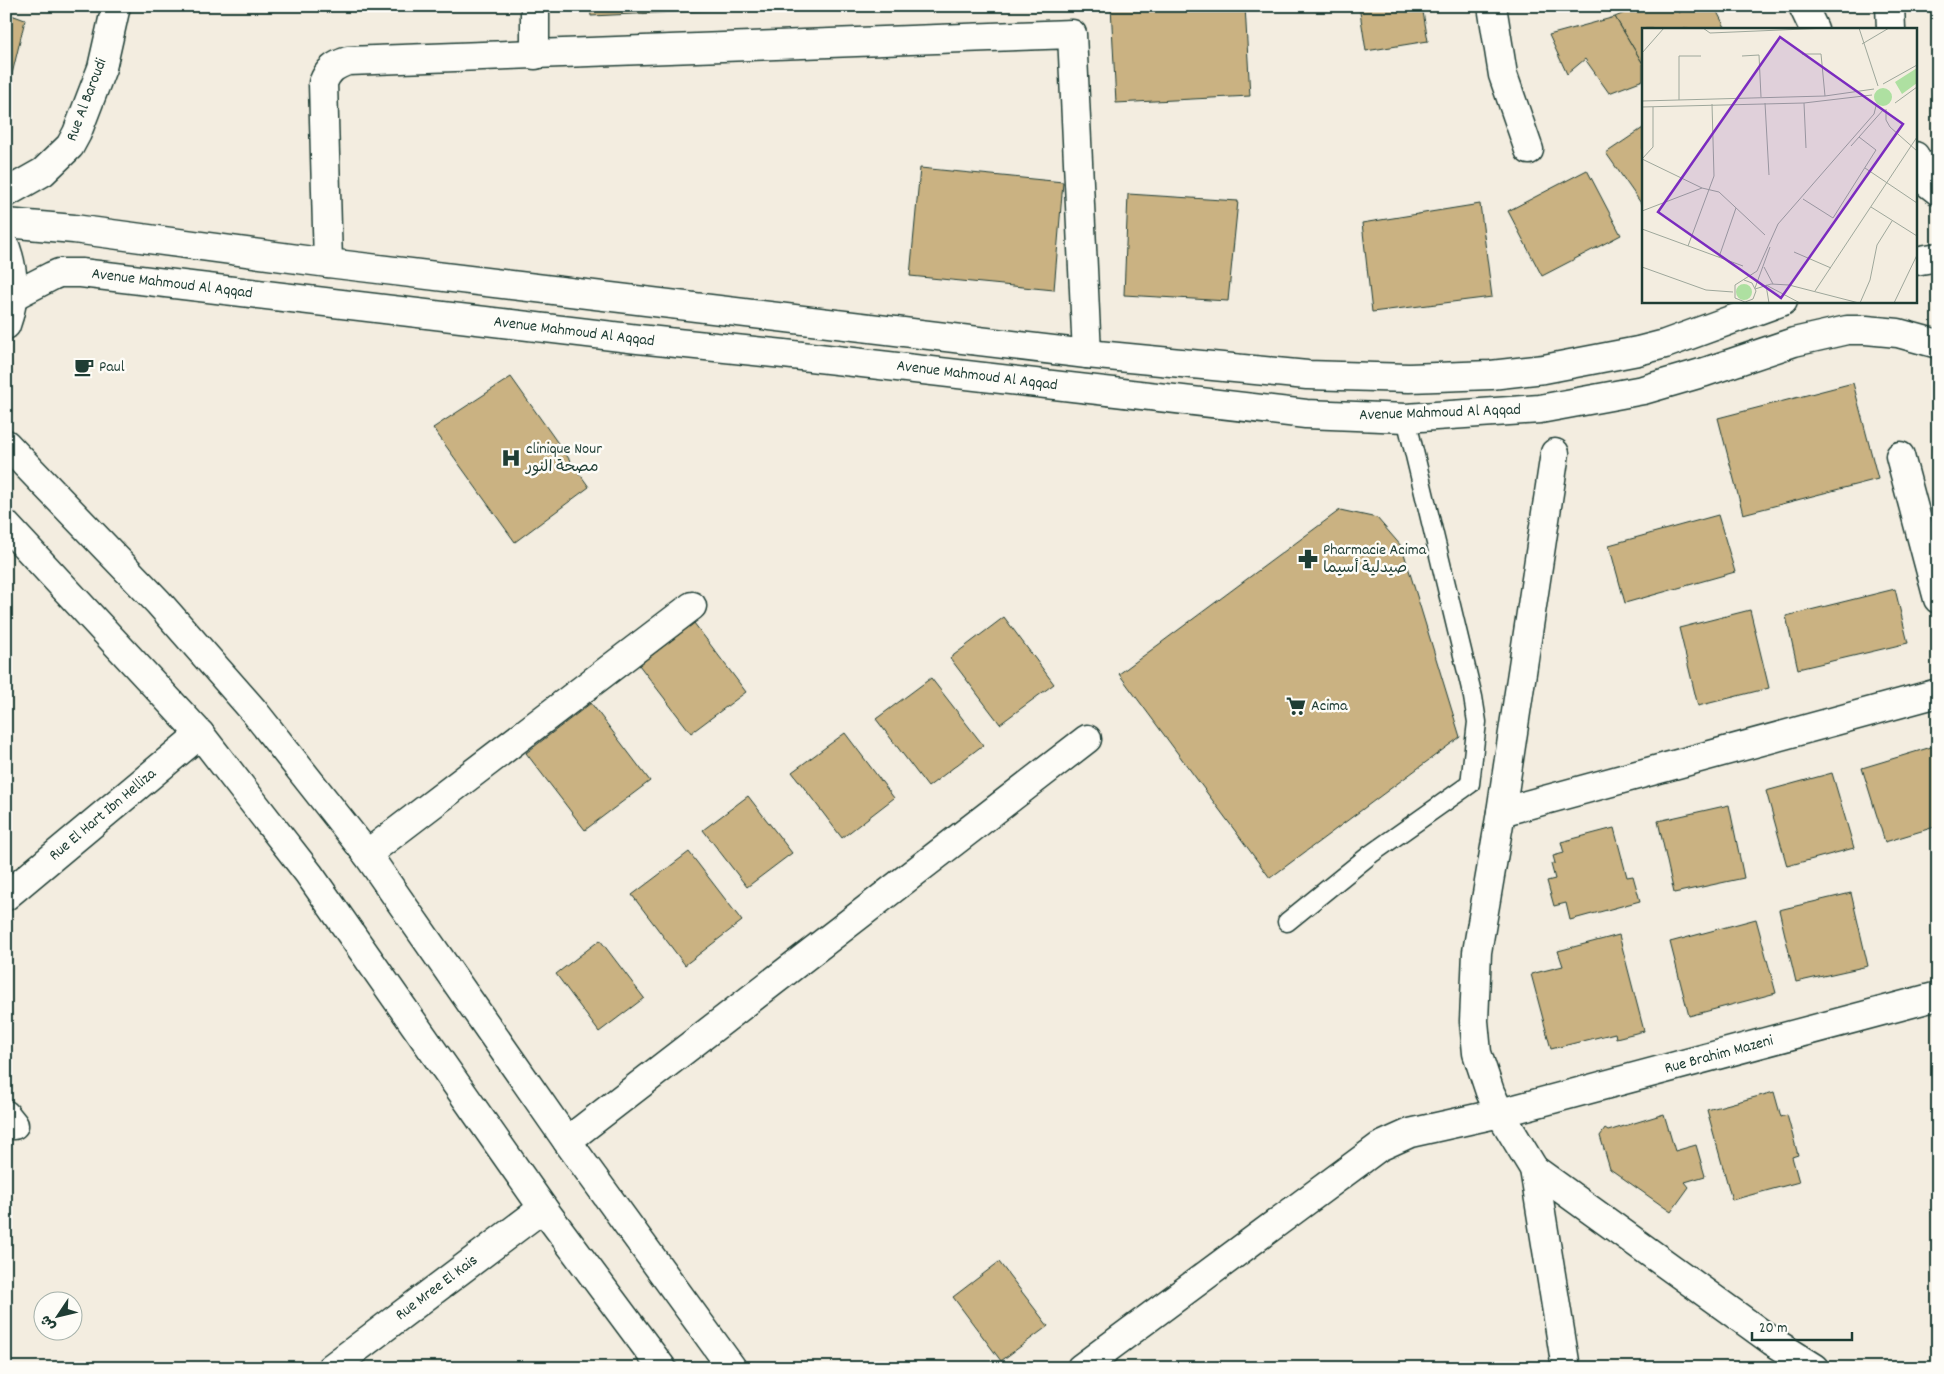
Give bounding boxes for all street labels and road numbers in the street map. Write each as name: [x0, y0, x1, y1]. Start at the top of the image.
street label: Rue Al Baroudi: [61, 55, 113, 145]
street label: Avenue Mahmoud Al Aqqad: [90, 263, 254, 305]
street label: Avenue Mahmoud Al Aqqad: [492, 311, 656, 353]
street label: Avenue Mahmoud Al Aqqad: [895, 355, 1059, 397]
street label: Avenue Mahmoud Al Aqqad: [1359, 399, 1521, 427]
street label: Rue El Hart Ibn Helliza: [44, 763, 162, 867]
street label: Rue Brahim Mazeni: [1662, 1029, 1776, 1081]
street label: Rue Mree El Kais: [391, 1249, 483, 1327]

